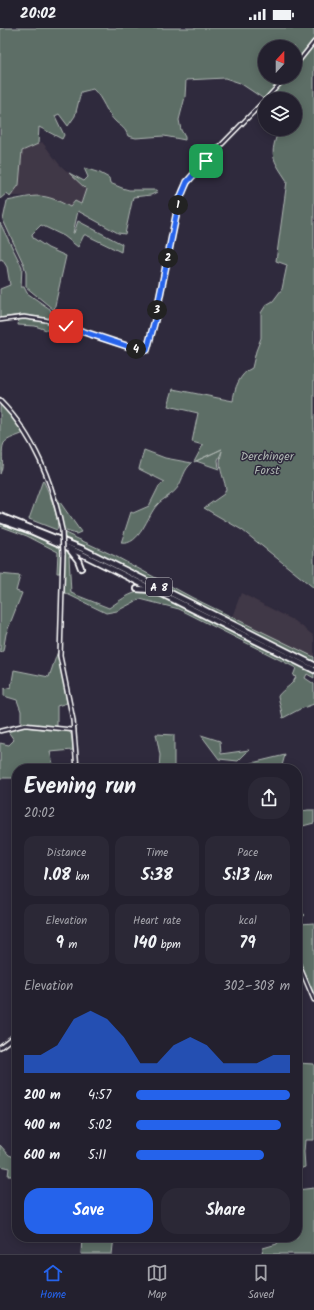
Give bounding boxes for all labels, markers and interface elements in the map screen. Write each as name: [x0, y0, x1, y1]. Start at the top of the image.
text: 20:02: [20, 2, 57, 26]
north arrow: [258, 40, 302, 84]
map controls: [258, 40, 302, 136]
button: layers: [258, 92, 302, 136]
pin: [189, 144, 223, 178]
icon: arrive: [195, 150, 217, 172]
pin: 1: [168, 195, 188, 215]
text: 1: [176, 196, 180, 214]
pin: 2: [158, 248, 178, 268]
text: 2: [165, 249, 171, 267]
pin: 3: [147, 300, 167, 320]
text: 3: [154, 301, 160, 319]
pin: [49, 309, 83, 343]
icon: check: [55, 315, 77, 337]
pin: 4: [126, 339, 146, 359]
text: 4: [133, 340, 139, 358]
park label: Derchinger Forst: [240, 447, 295, 480]
road number: A 8: [146, 578, 172, 596]
text: Evening run: [24, 770, 136, 805]
button: share: [248, 777, 290, 819]
text: 20:02: [24, 803, 55, 824]
text: Distance: [47, 844, 86, 862]
text: Time: [146, 844, 168, 862]
text: Pace: [237, 844, 258, 862]
text: 1.08: [43, 862, 71, 889]
text: 5:38: [141, 862, 173, 889]
text: 5:13: [223, 862, 250, 889]
text: km: [71, 868, 89, 886]
text: /km: [250, 868, 272, 886]
text: Elevation: [46, 912, 87, 930]
text: Heart rate: [133, 912, 181, 930]
text: kcal: [239, 912, 257, 930]
text: 9: [55, 930, 64, 957]
text: 140: [133, 930, 156, 957]
text: 79: [239, 930, 256, 957]
text: m: [64, 936, 77, 954]
text: bpm: [156, 936, 181, 954]
text: Elevation: [24, 976, 73, 997]
text: 302–308 m: [223, 976, 290, 997]
text: 200 m: [24, 1085, 61, 1106]
text: 4:57: [88, 1085, 111, 1106]
text: 400 m: [24, 1115, 60, 1136]
text: 5:02: [88, 1115, 112, 1136]
text: 600 m: [24, 1145, 60, 1166]
text: 5:11: [88, 1145, 106, 1166]
button: Save: [24, 1188, 153, 1234]
button: Share: [161, 1188, 290, 1234]
tab: Home: [40, 1262, 66, 1304]
tab: Map: [146, 1262, 168, 1304]
tab: Saved: [248, 1262, 274, 1304]

